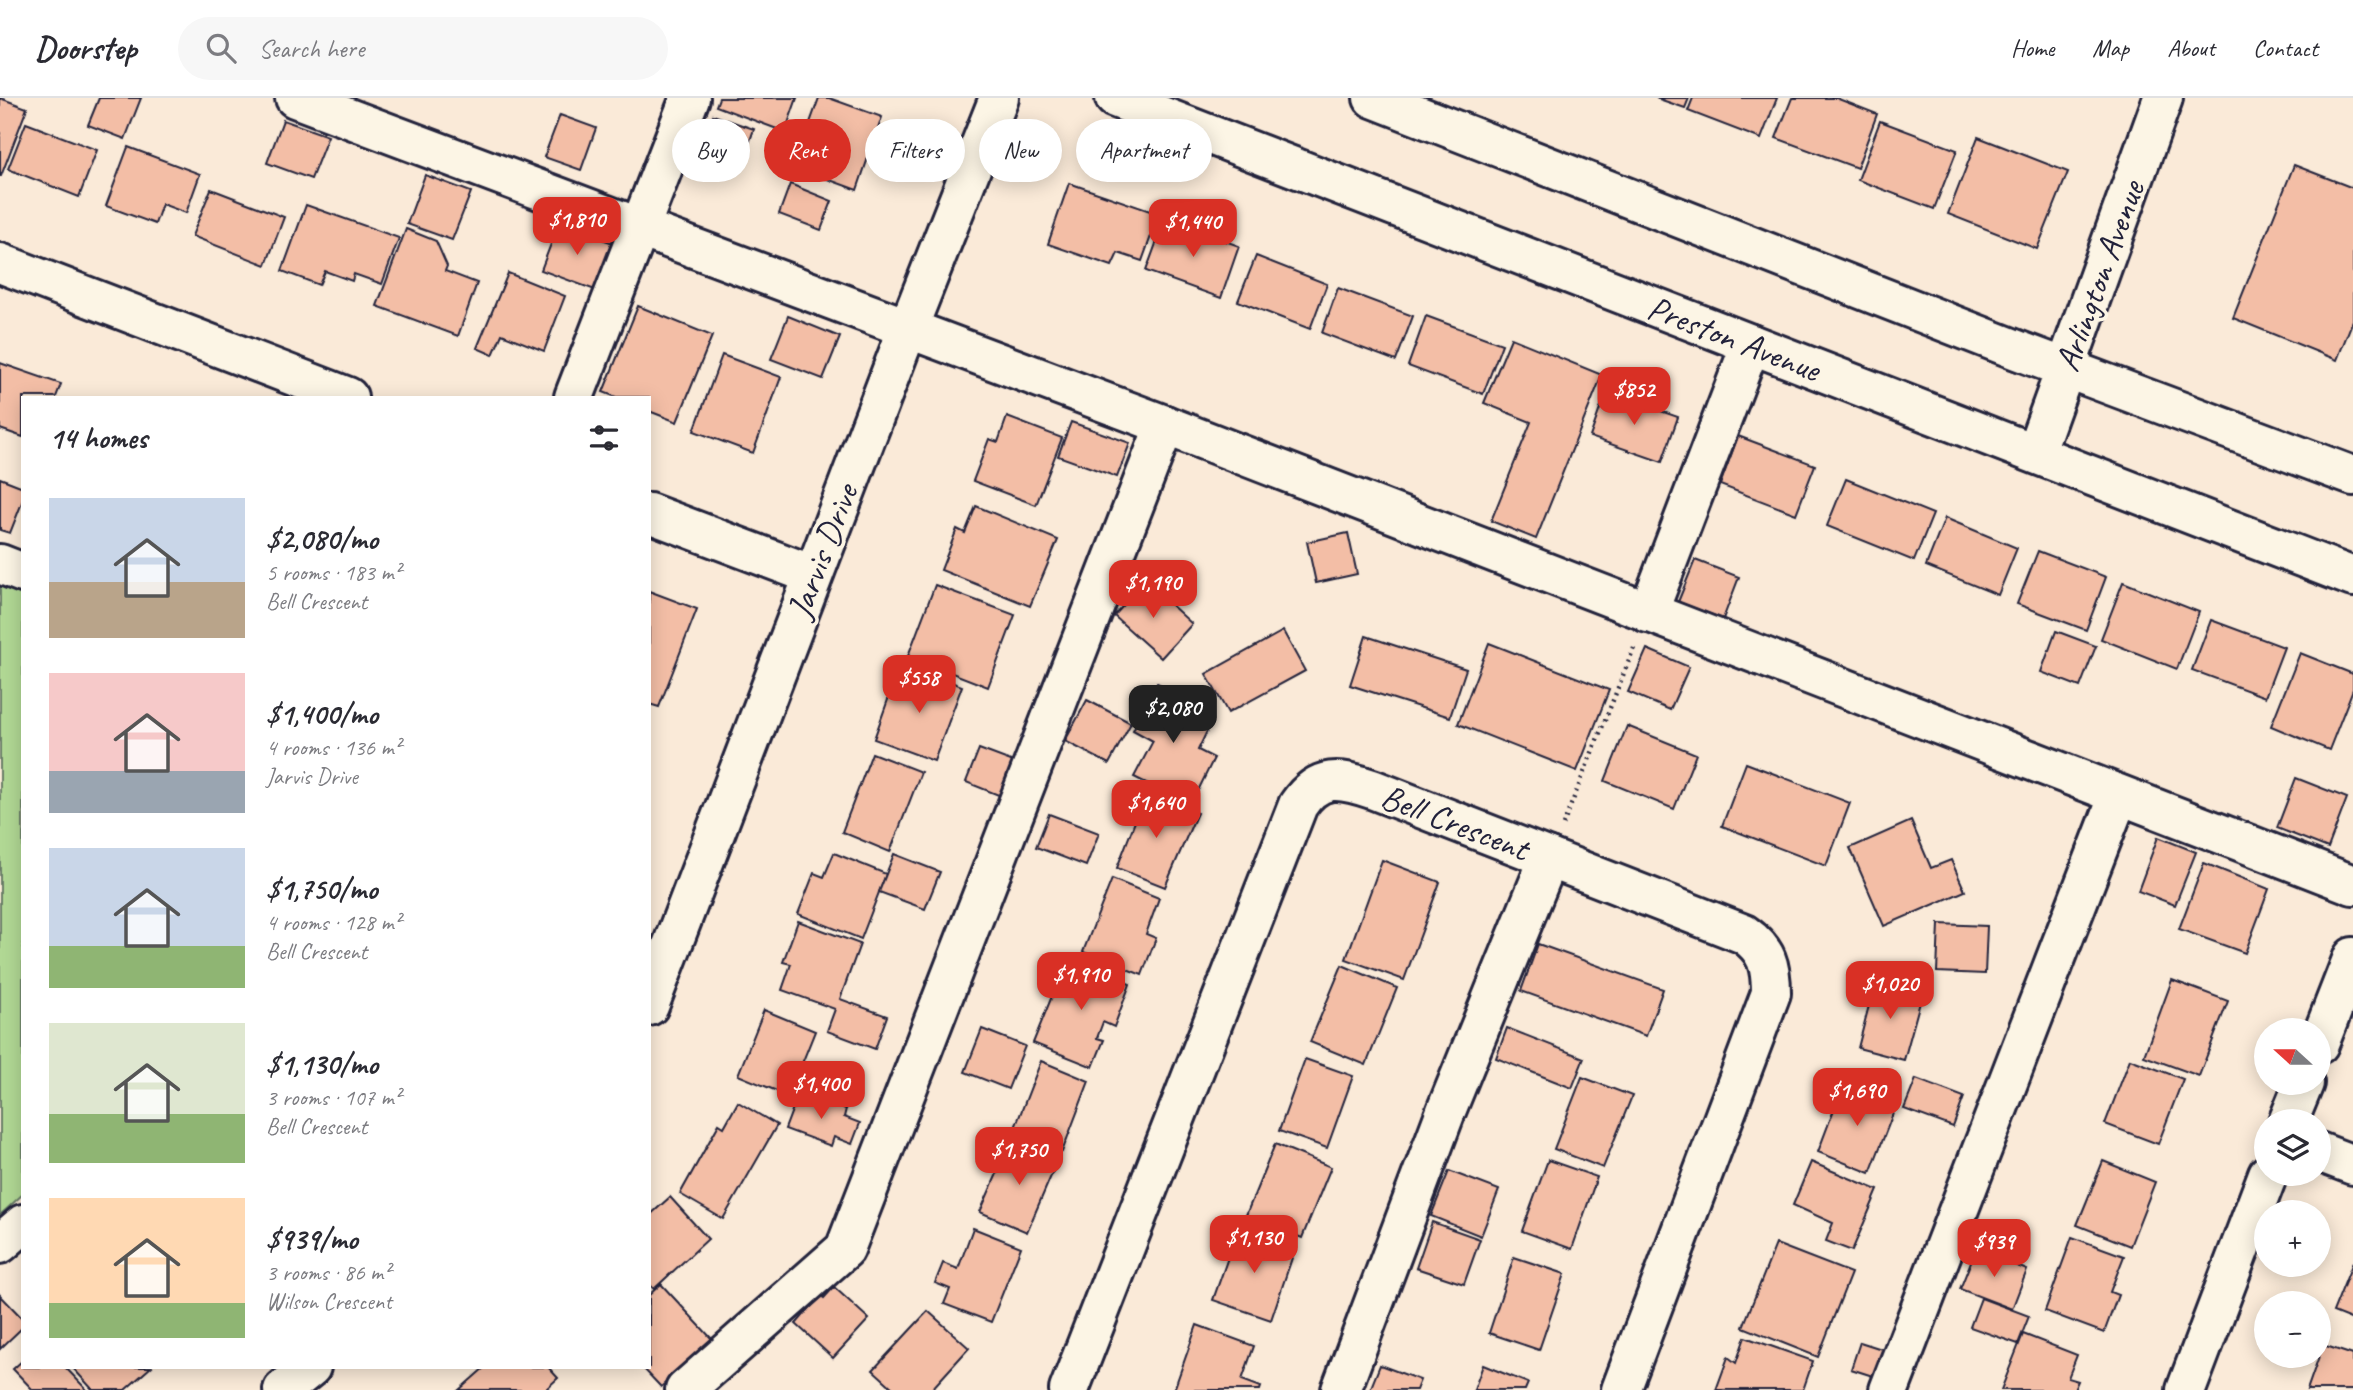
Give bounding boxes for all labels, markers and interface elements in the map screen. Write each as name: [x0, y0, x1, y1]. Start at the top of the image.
search box: [178, 17, 668, 80]
text: Doorstep: [35, 27, 136, 69]
icon: search: [202, 29, 240, 67]
text: Search here: [258, 32, 364, 65]
text: Home: [2011, 33, 2054, 63]
text: Map: [2092, 33, 2129, 63]
text: About: [2167, 33, 2215, 63]
text: Contact: [2253, 33, 2318, 63]
chip: Buy: [672, 119, 750, 182]
chip: Rent: [764, 119, 851, 182]
chip: Filters: [865, 119, 965, 182]
chip: New: [979, 119, 1062, 182]
chip: Apartment: [1076, 119, 1212, 182]
street label: Arlington Avenue: [2044, 172, 2156, 377]
pin: $1,810: [520, 198, 634, 257]
pin: $1,440: [1136, 200, 1250, 259]
text: $1,810: [549, 205, 605, 234]
text: $1,440: [1165, 207, 1221, 236]
street label: Preston Avenue: [1641, 285, 1829, 393]
pin: $852: [1593, 368, 1675, 427]
text: $852: [1613, 375, 1655, 404]
text: 14 homes: [49, 419, 147, 457]
icon: filters: [585, 419, 623, 457]
street label: Jarvis Drive: [776, 476, 869, 626]
text: $2,080/mo: [266, 520, 378, 558]
icon: home: [105, 526, 189, 610]
text: 5 rooms · 183 m²: [266, 558, 401, 587]
pin: $1,190: [1096, 560, 1210, 620]
text: $1,190: [1125, 568, 1181, 597]
text: Bell Crescent: [266, 587, 367, 616]
pin: $558: [878, 656, 960, 715]
text: $558: [899, 663, 939, 692]
pin: $2,080: [1116, 686, 1230, 745]
text: $2,080: [1145, 693, 1201, 722]
text: $1,400/mo: [266, 695, 378, 733]
icon: home: [105, 701, 189, 785]
text: 4 rooms · 136 m²: [266, 733, 401, 762]
text: Jarvis Drive: [266, 762, 358, 791]
street label: Bell Crescent: [1375, 774, 1538, 872]
pin: $1,640: [1099, 780, 1213, 840]
text: $1,640: [1128, 788, 1184, 817]
text: $1,750/mo: [266, 870, 377, 908]
icon: home: [105, 876, 189, 960]
text: 4 rooms · 128 m²: [266, 908, 401, 937]
text: Bell Crescent: [266, 937, 367, 966]
pin: $1,910: [1024, 953, 1138, 1012]
text: $1,910: [1053, 960, 1109, 989]
pin: $1,020: [1833, 962, 1947, 1021]
text: $1,020: [1862, 969, 1918, 998]
north arrow: [2254, 1018, 2331, 1096]
map controls: [2254, 1018, 2331, 1368]
text: $1,130/mo: [266, 1045, 378, 1083]
icon: home: [105, 1051, 189, 1135]
pin: $1,400: [764, 1062, 878, 1121]
pin: $1,690: [1800, 1068, 1914, 1128]
text: $1,400: [793, 1069, 849, 1098]
text: $1,690: [1829, 1076, 1885, 1105]
text: 3 rooms · 107 m²: [266, 1083, 401, 1112]
button: layers: [2254, 1109, 2331, 1186]
text: Bell Crescent: [266, 1112, 367, 1141]
pin: $1,750: [962, 1128, 1076, 1187]
text: $1,750: [991, 1135, 1047, 1164]
button: +: [2254, 1200, 2331, 1277]
pin: $1,130: [1197, 1216, 1311, 1275]
text: $939/mo: [266, 1220, 358, 1258]
pin: $939: [1953, 1220, 2035, 1279]
text: $1,130: [1226, 1223, 1282, 1252]
icon: home: [105, 1226, 189, 1310]
text: $939: [1974, 1227, 2014, 1256]
text: 3 rooms · 86 m²: [266, 1258, 390, 1287]
text: Wilson Crescent: [266, 1287, 392, 1316]
button: −: [2254, 1291, 2331, 1368]

